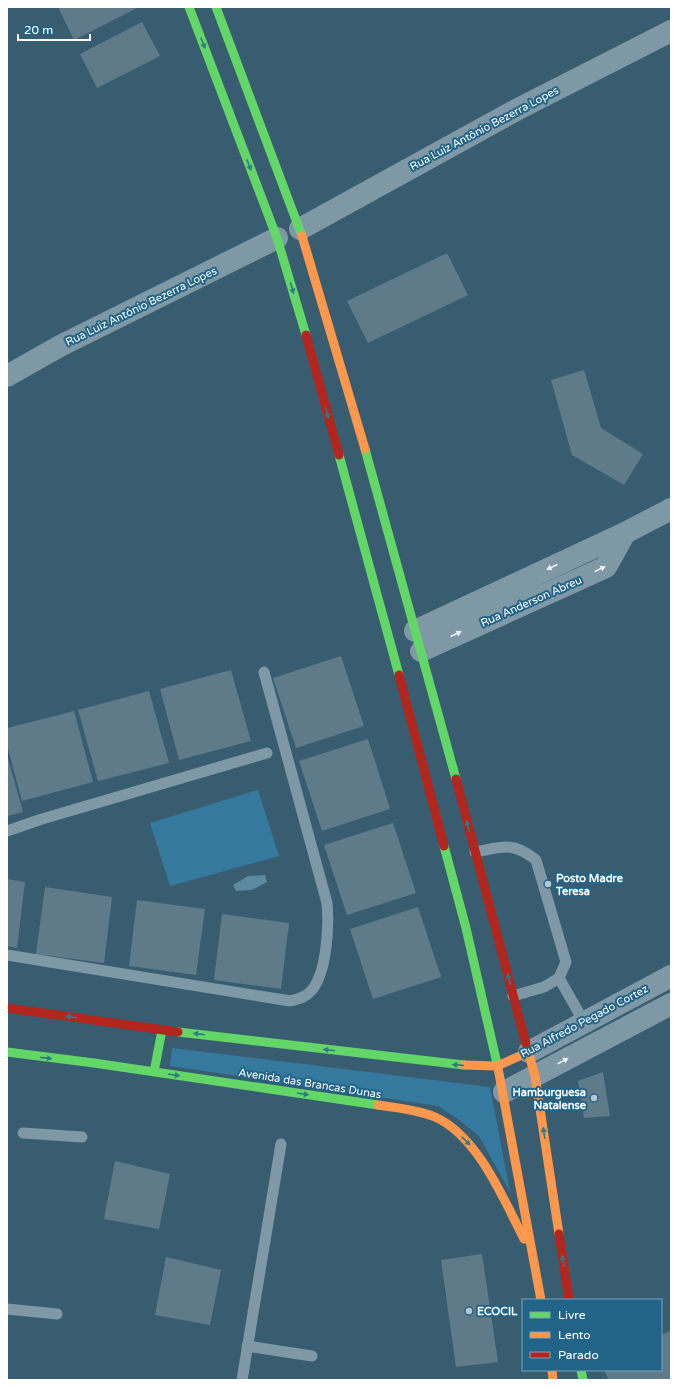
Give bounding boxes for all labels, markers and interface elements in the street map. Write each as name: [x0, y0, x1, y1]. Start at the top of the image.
scale bar: [18, 16, 90, 42]
text: 20 m: [24, 23, 53, 37]
one-way arrow: [201, 38, 207, 50]
street label: Rua Luiz Antônio Bezerra Lopes: [408, 84, 561, 173]
one-way arrow: [246, 159, 252, 171]
street label: Rua Luiz Antônio Bezerra Lopes: [63, 264, 219, 349]
one-way arrow: [289, 282, 295, 294]
one-way arrow: [324, 407, 330, 419]
one-way arrow: [546, 564, 557, 570]
one-way arrow: [594, 566, 606, 572]
street label: Rua Anderson Abreu: [479, 573, 584, 630]
one-way arrow: [450, 631, 462, 638]
one-way arrow: [465, 820, 471, 833]
place label: Posto Madre Teresa: [555, 872, 624, 898]
marker: Posto Madre Teresa: [543, 879, 553, 889]
one-way arrow: [506, 973, 512, 985]
street label: Rua Alfredo Pegado Cortez: [518, 982, 651, 1061]
one-way arrow: [65, 1014, 77, 1020]
one-way arrow: [193, 1031, 206, 1038]
one-way arrow: [323, 1046, 335, 1053]
one-way arrow: [40, 1055, 52, 1061]
one-way arrow: [558, 1058, 569, 1064]
one-way arrow: [452, 1061, 464, 1068]
street label: Avenida das Brancas Dunas: [238, 1066, 382, 1101]
one-way arrow: [168, 1072, 181, 1078]
place label: Hamburguesa Natalense: [512, 1086, 587, 1112]
one-way arrow: [297, 1091, 309, 1097]
marker: Hamburguesa Natalense: [589, 1093, 599, 1103]
one-way arrow: [541, 1127, 547, 1139]
one-way arrow: [461, 1137, 471, 1146]
one-way arrow: [560, 1255, 566, 1268]
legend: [522, 1299, 662, 1371]
place label: ECOCIL: [477, 1305, 518, 1318]
marker: ECOCIL: [464, 1306, 474, 1316]
text: Livre: [558, 1308, 586, 1322]
text: Lento: [558, 1328, 591, 1342]
text: Parado: [558, 1348, 599, 1362]

